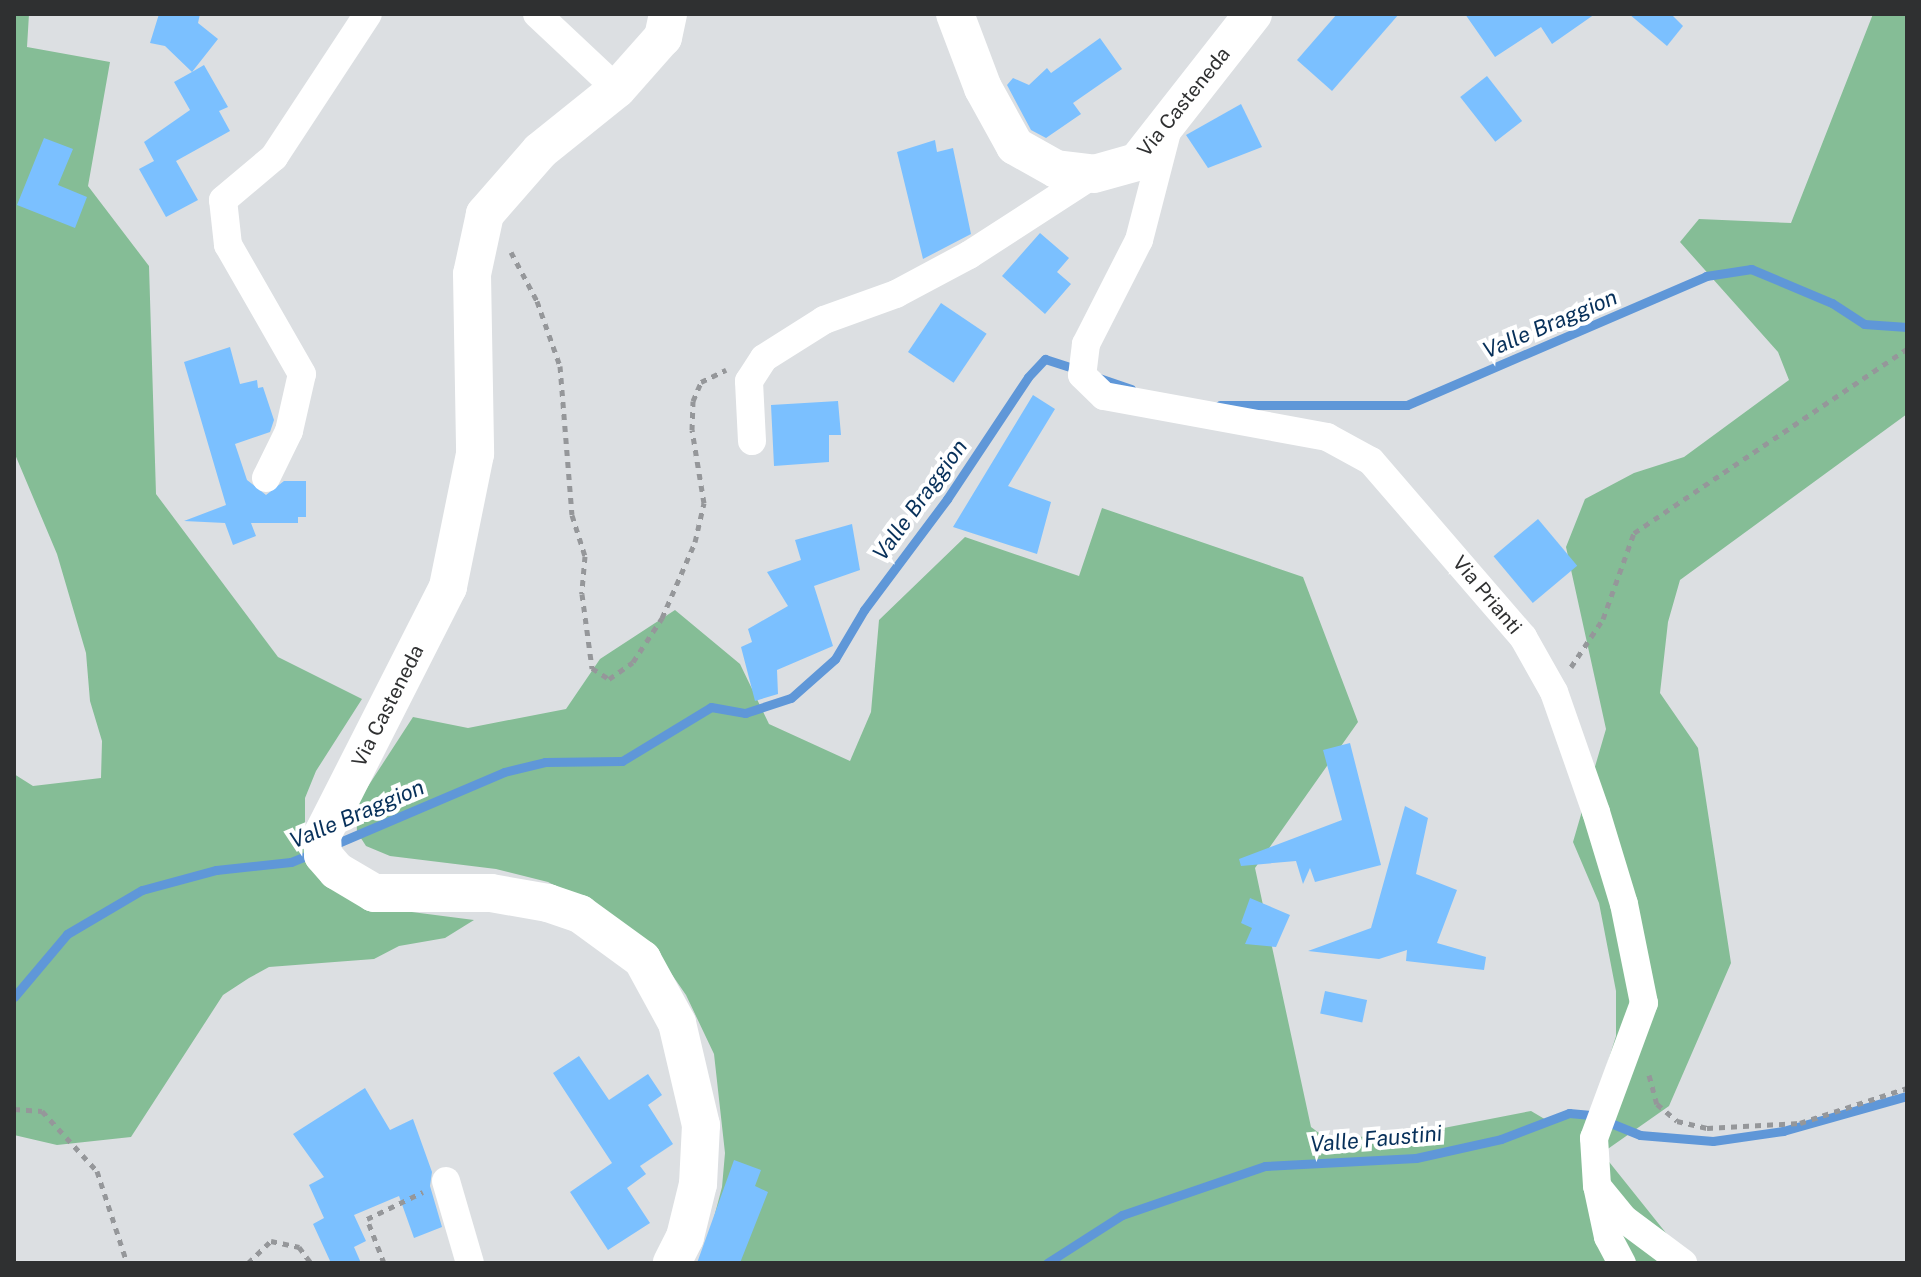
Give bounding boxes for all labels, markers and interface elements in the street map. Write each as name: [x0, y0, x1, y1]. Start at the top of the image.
street label: Via Casteneda: [1133, 43, 1235, 161]
water label: Valle Braggion: [1479, 284, 1621, 364]
water label: Valle Braggion: [867, 434, 973, 566]
street label: Via Prianti: [1447, 551, 1527, 639]
street label: Via Casteneda: [347, 641, 429, 771]
water label: Valle Braggion: [286, 774, 428, 854]
water label: Valle Faustini: [1309, 1120, 1443, 1158]

